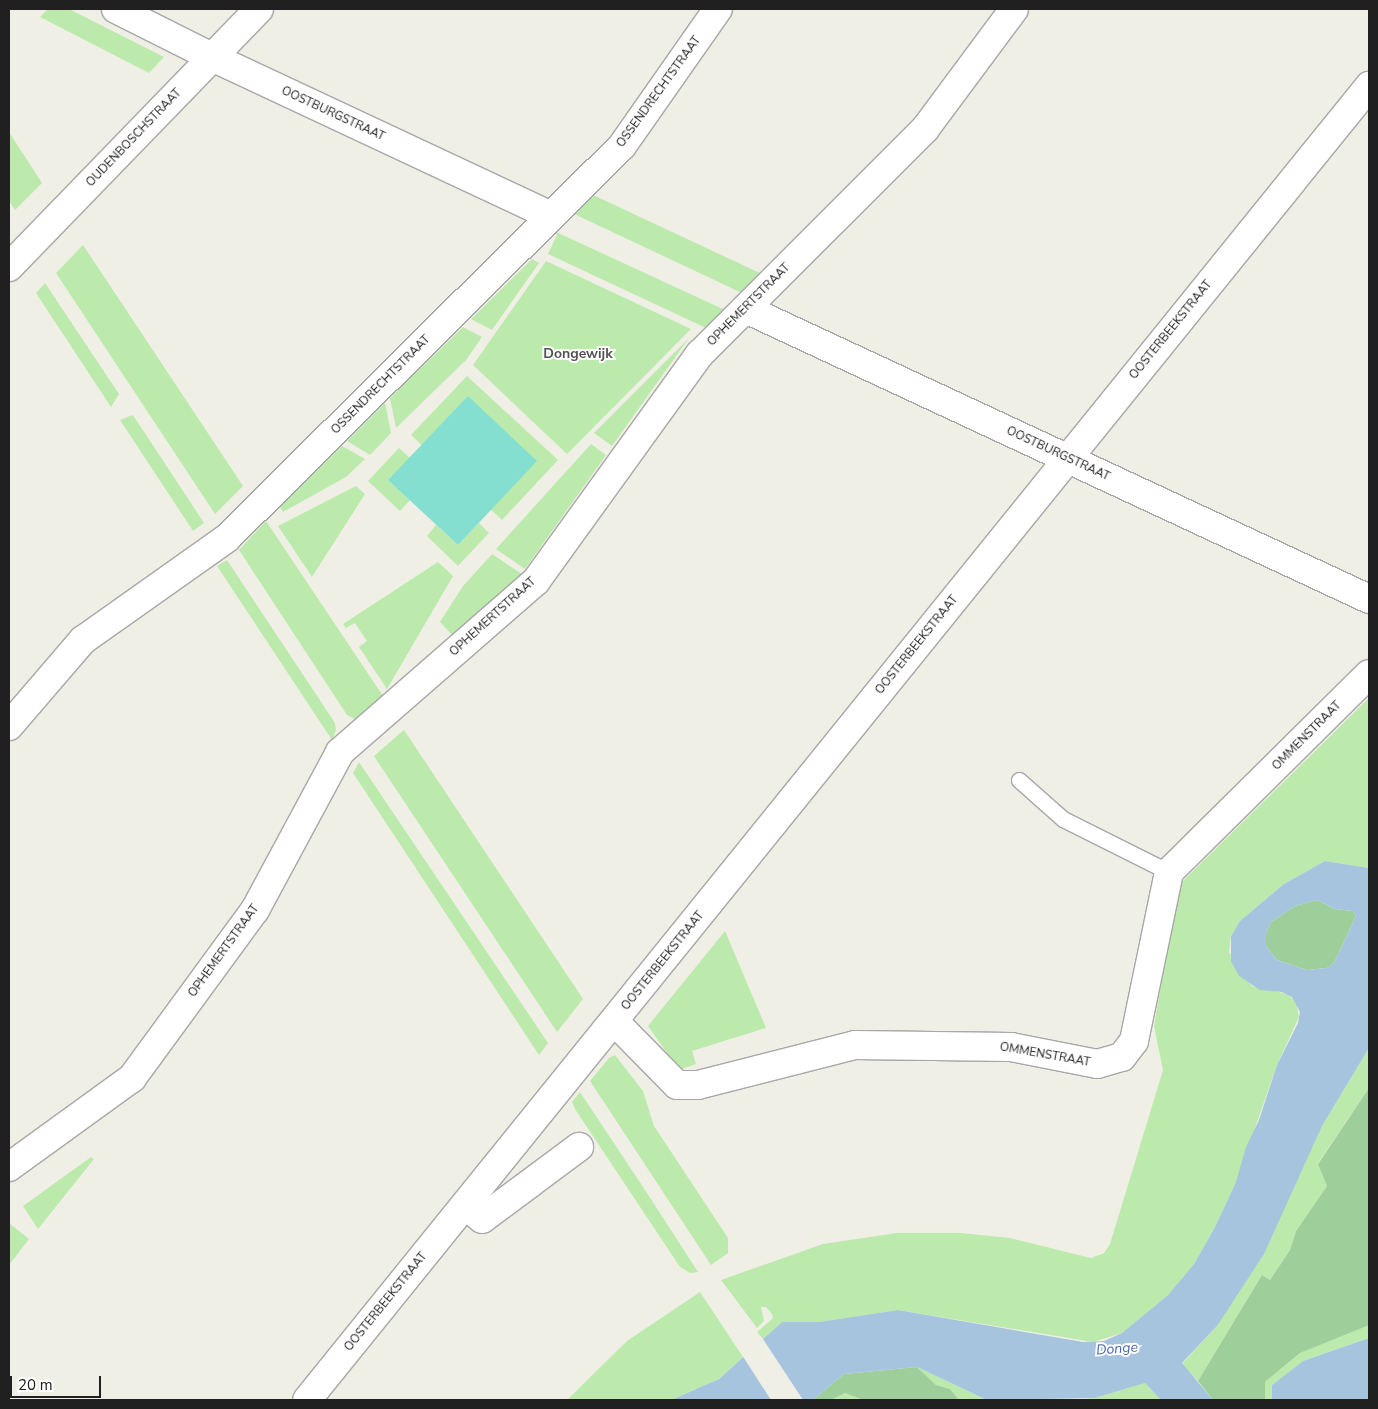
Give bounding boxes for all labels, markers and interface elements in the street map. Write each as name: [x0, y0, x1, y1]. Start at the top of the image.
street label: OSSENDRECHTSTRAAT: [614, 34, 704, 150]
street label: OOSTBURGSTRAAT: [279, 84, 387, 144]
street label: OUDENBOSCHSTRAAT: [83, 86, 185, 190]
street label: OPHEMERTSTRAAT: [705, 261, 793, 349]
street label: OOSTERBEEKSTRAAT: [1127, 278, 1215, 382]
street label: OSSENDRECHTSTRAAT: [329, 333, 433, 437]
district label: Dongewijk: [543, 346, 613, 362]
street label: OOSTBURGSTRAAT: [1004, 424, 1112, 484]
street label: OPHEMERTSTRAAT: [447, 575, 539, 659]
street label: OOSTERBEEKSTRAAT: [873, 593, 961, 697]
street label: OMMENSTRAAT: [1269, 698, 1345, 774]
street label: OPHEMERTSTRAAT: [186, 902, 262, 1000]
street label: OOSTERBEEKSTRAAT: [619, 909, 707, 1013]
street label: OMMENSTRAAT: [999, 1040, 1091, 1070]
street label: OOSTERBEEKSTRAAT: [342, 1250, 430, 1354]
water label: Donge: [1096, 1339, 1138, 1359]
scale bar: [12, 1366, 104, 1398]
text: 20 m: [18, 1375, 53, 1395]

